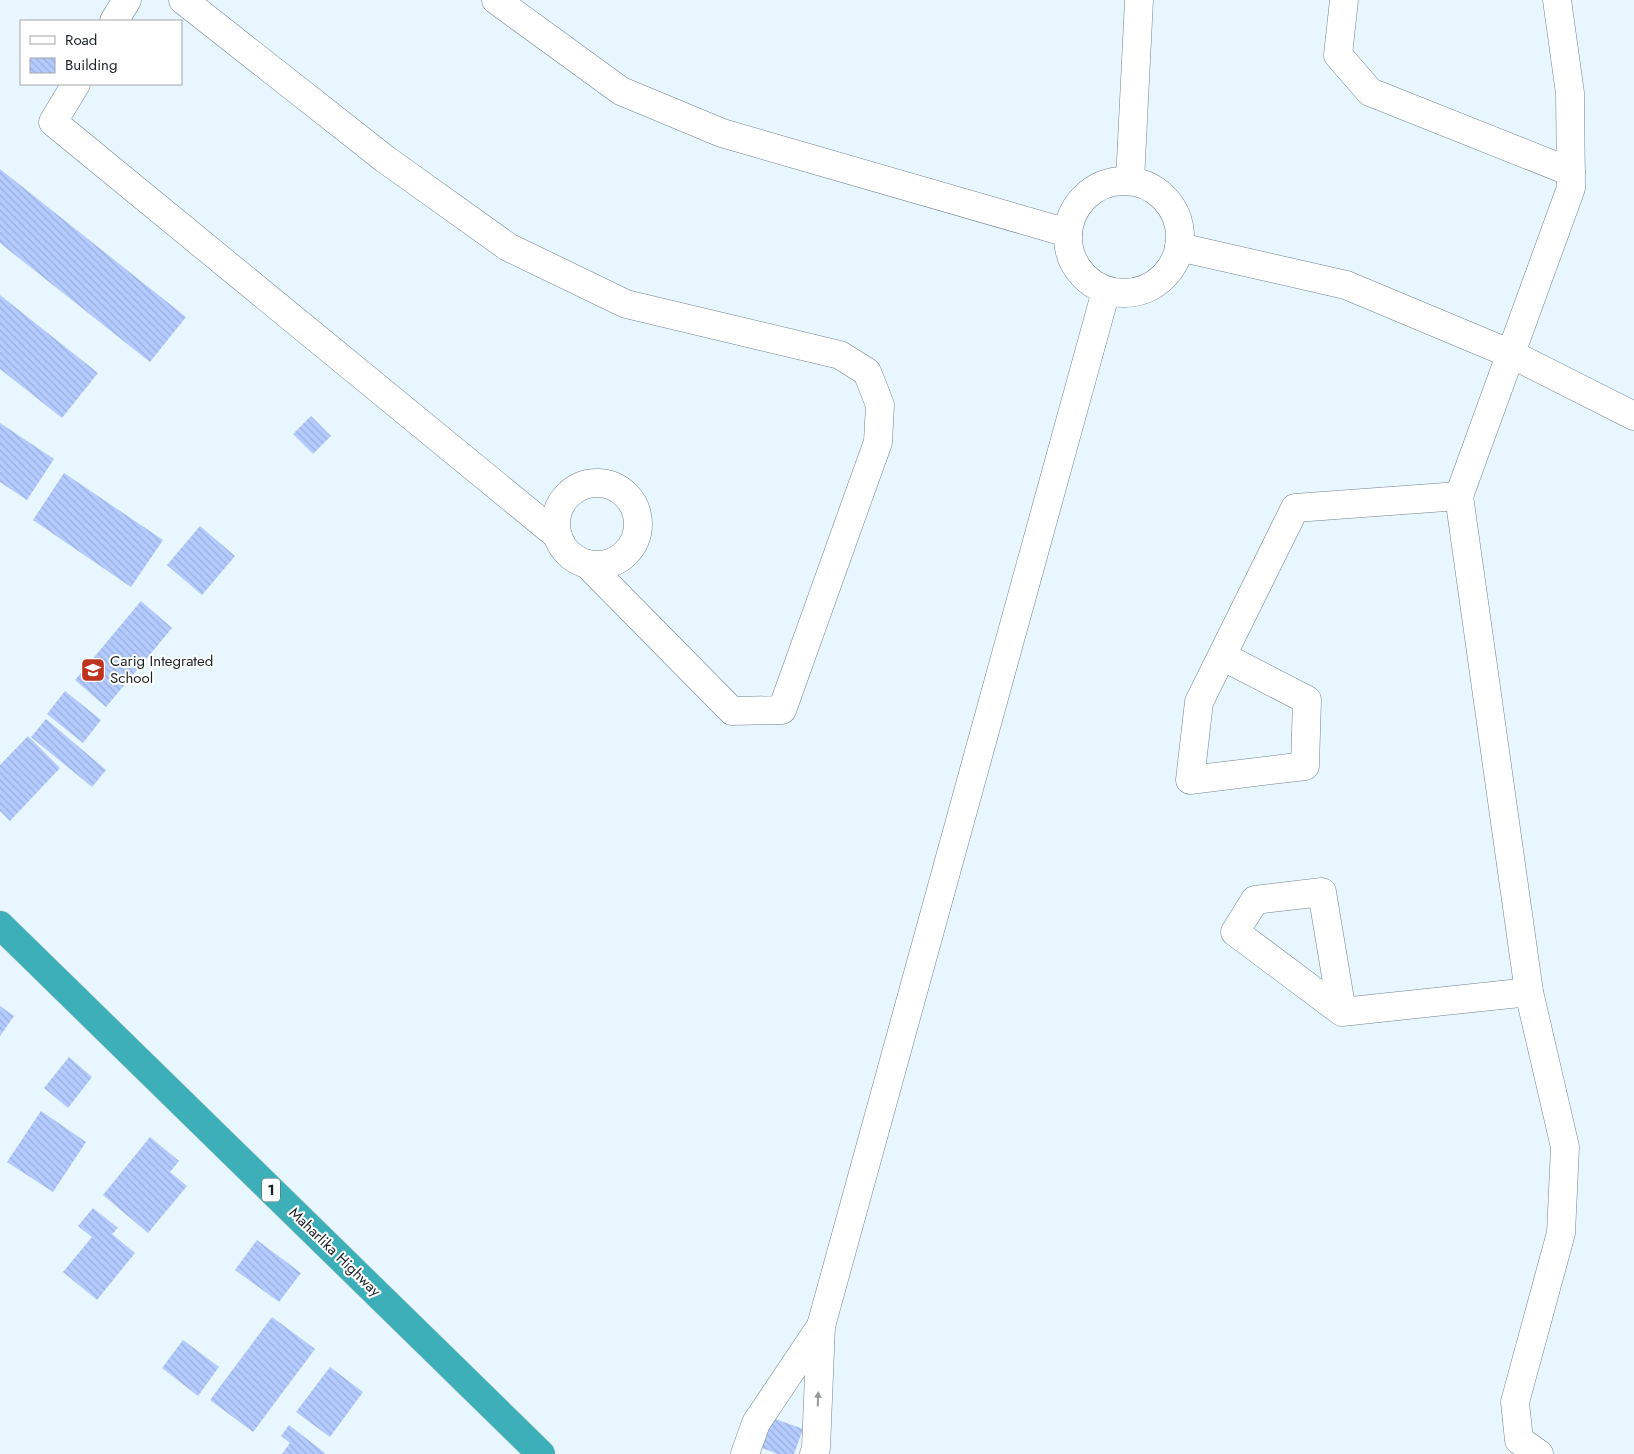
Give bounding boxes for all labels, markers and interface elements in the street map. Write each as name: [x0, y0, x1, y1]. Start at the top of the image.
legend: [20, 20, 182, 85]
text: Road: [65, 29, 97, 51]
text: Building: [65, 54, 117, 76]
place label: Carig Integrated School: [110, 650, 213, 689]
school or university icon: Carig Integrated School: [80, 657, 106, 683]
road number: 1: [262, 1178, 280, 1202]
street label: Maharlika Highway: [284, 1202, 386, 1302]
one-way arrow: [814, 1391, 822, 1407]

